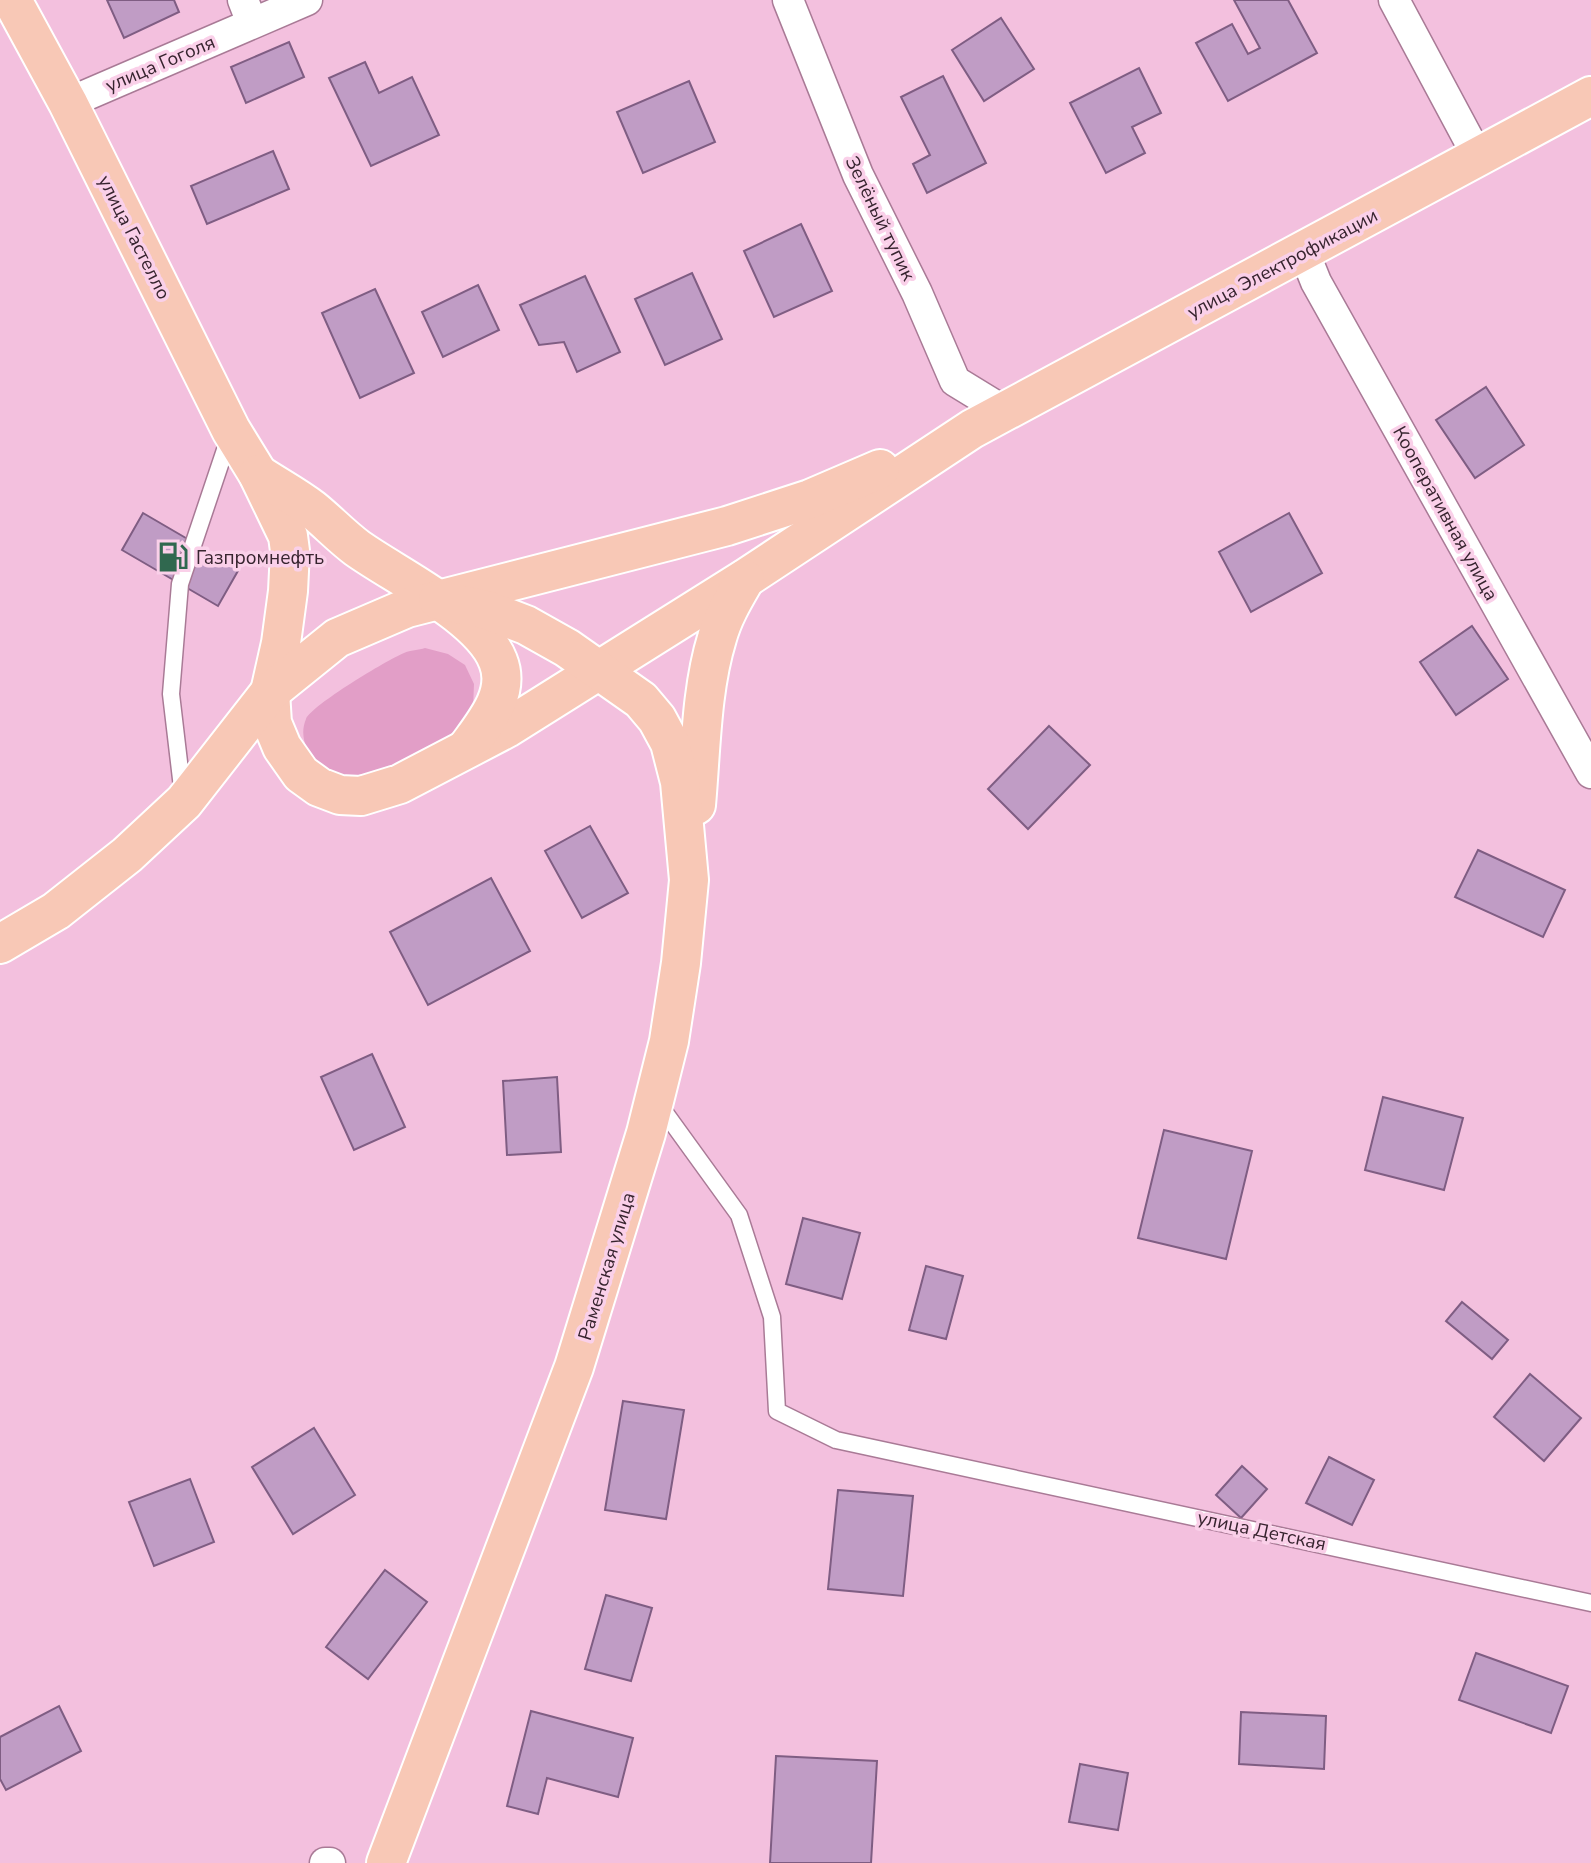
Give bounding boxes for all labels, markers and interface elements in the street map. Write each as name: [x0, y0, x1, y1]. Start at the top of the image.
street label: улица Гоголя: [102, 29, 219, 99]
street label: Зелёный тупик: [839, 152, 921, 285]
street label: улица Гастелло: [92, 171, 177, 304]
street label: улица Электрофикации: [1183, 203, 1382, 325]
street label: Кооперативная улица: [1386, 422, 1504, 605]
fuel station icon: Газпромнефть: [156, 540, 190, 574]
place label: Газпромнефть: [196, 545, 324, 571]
street label: Раменская улица: [572, 1189, 642, 1343]
street label: улица Детская: [1195, 1505, 1328, 1557]

